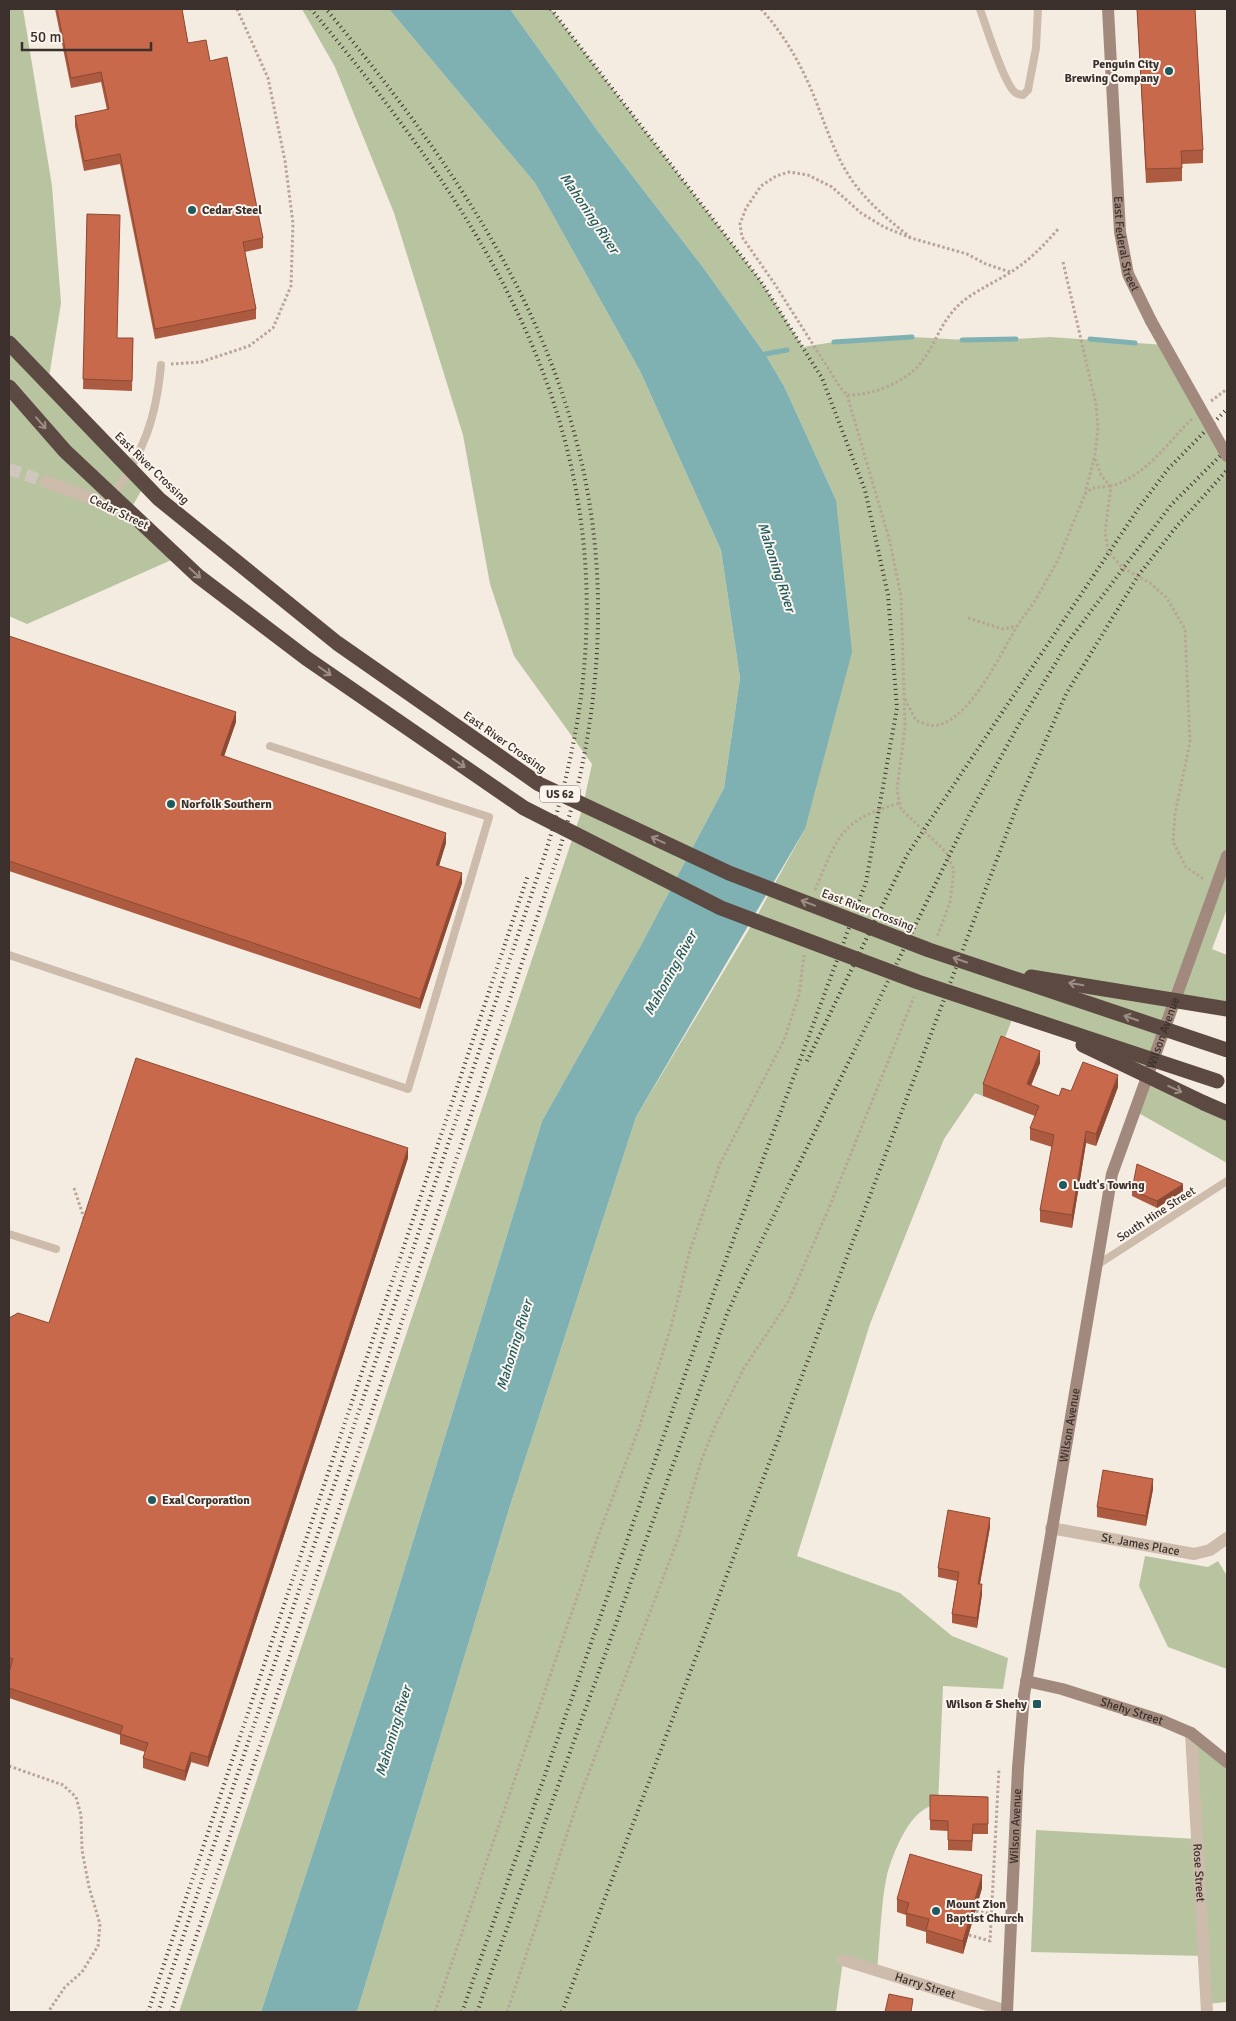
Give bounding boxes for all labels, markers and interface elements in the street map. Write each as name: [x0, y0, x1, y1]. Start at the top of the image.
scale bar: [22, 20, 151, 52]
text: 50 m: [30, 28, 61, 46]
place label: Penguin City Brewing Company: [1065, 57, 1159, 86]
marker: Penguin City Brewing Company: [1163, 65, 1175, 77]
water label: Mahoning River: [556, 170, 624, 258]
street label: East Federal Street: [1110, 196, 1142, 294]
place label: Cedar Steel: [202, 203, 262, 218]
marker: Cedar Steel: [186, 204, 198, 216]
one-way arrow: [35, 417, 47, 430]
street label: East River Crossing: [111, 429, 192, 508]
street label: Cedar Street: [87, 492, 151, 533]
water label: Mahoning River: [754, 520, 800, 616]
one-way arrow: [189, 567, 202, 579]
one-way arrow: [318, 666, 332, 676]
street label: East River Crossing: [460, 708, 549, 777]
one-way arrow: [452, 758, 466, 768]
road number: US 62: [540, 786, 580, 802]
place label: Norfolk Southern: [181, 797, 272, 812]
marker: Norfolk Southern: [165, 798, 177, 810]
one-way arrow: [651, 835, 666, 844]
street label: East River Crossing: [819, 886, 916, 935]
one-way arrow: [801, 898, 816, 908]
water label: Mahoning River: [640, 927, 701, 1018]
one-way arrow: [953, 955, 968, 964]
one-way arrow: [1068, 979, 1084, 989]
street label: Wilson Avenue: [1144, 995, 1183, 1071]
one-way arrow: [1123, 1013, 1139, 1022]
one-way arrow: [1167, 1085, 1182, 1094]
place label: Ludt's Towing: [1073, 1178, 1145, 1193]
marker: Ludt's Towing: [1057, 1179, 1069, 1191]
street label: South Hine Street: [1114, 1183, 1198, 1245]
water label: Mahoning River: [493, 1296, 537, 1392]
street label: Wilson Avenue: [1056, 1387, 1084, 1464]
place label: Exal Corporation: [162, 1493, 250, 1508]
marker: Exal Corporation: [146, 1494, 158, 1506]
street label: St. James Place: [1100, 1530, 1181, 1559]
water label: Mahoning River: [372, 1682, 416, 1778]
street label: Shehy Street: [1098, 1695, 1165, 1729]
place label: Wilson & Shehy: [946, 1697, 1027, 1712]
marker: Wilson & Shehy: [1031, 1698, 1043, 1710]
street label: Wilson Avenue: [1007, 1788, 1025, 1864]
street label: Rose Street: [1189, 1843, 1208, 1902]
place label: Mount Zion Baptist Church: [946, 1897, 1024, 1926]
marker: Mount Zion Baptist Church: [930, 1905, 942, 1917]
street label: Harry Street: [893, 1970, 957, 2003]

